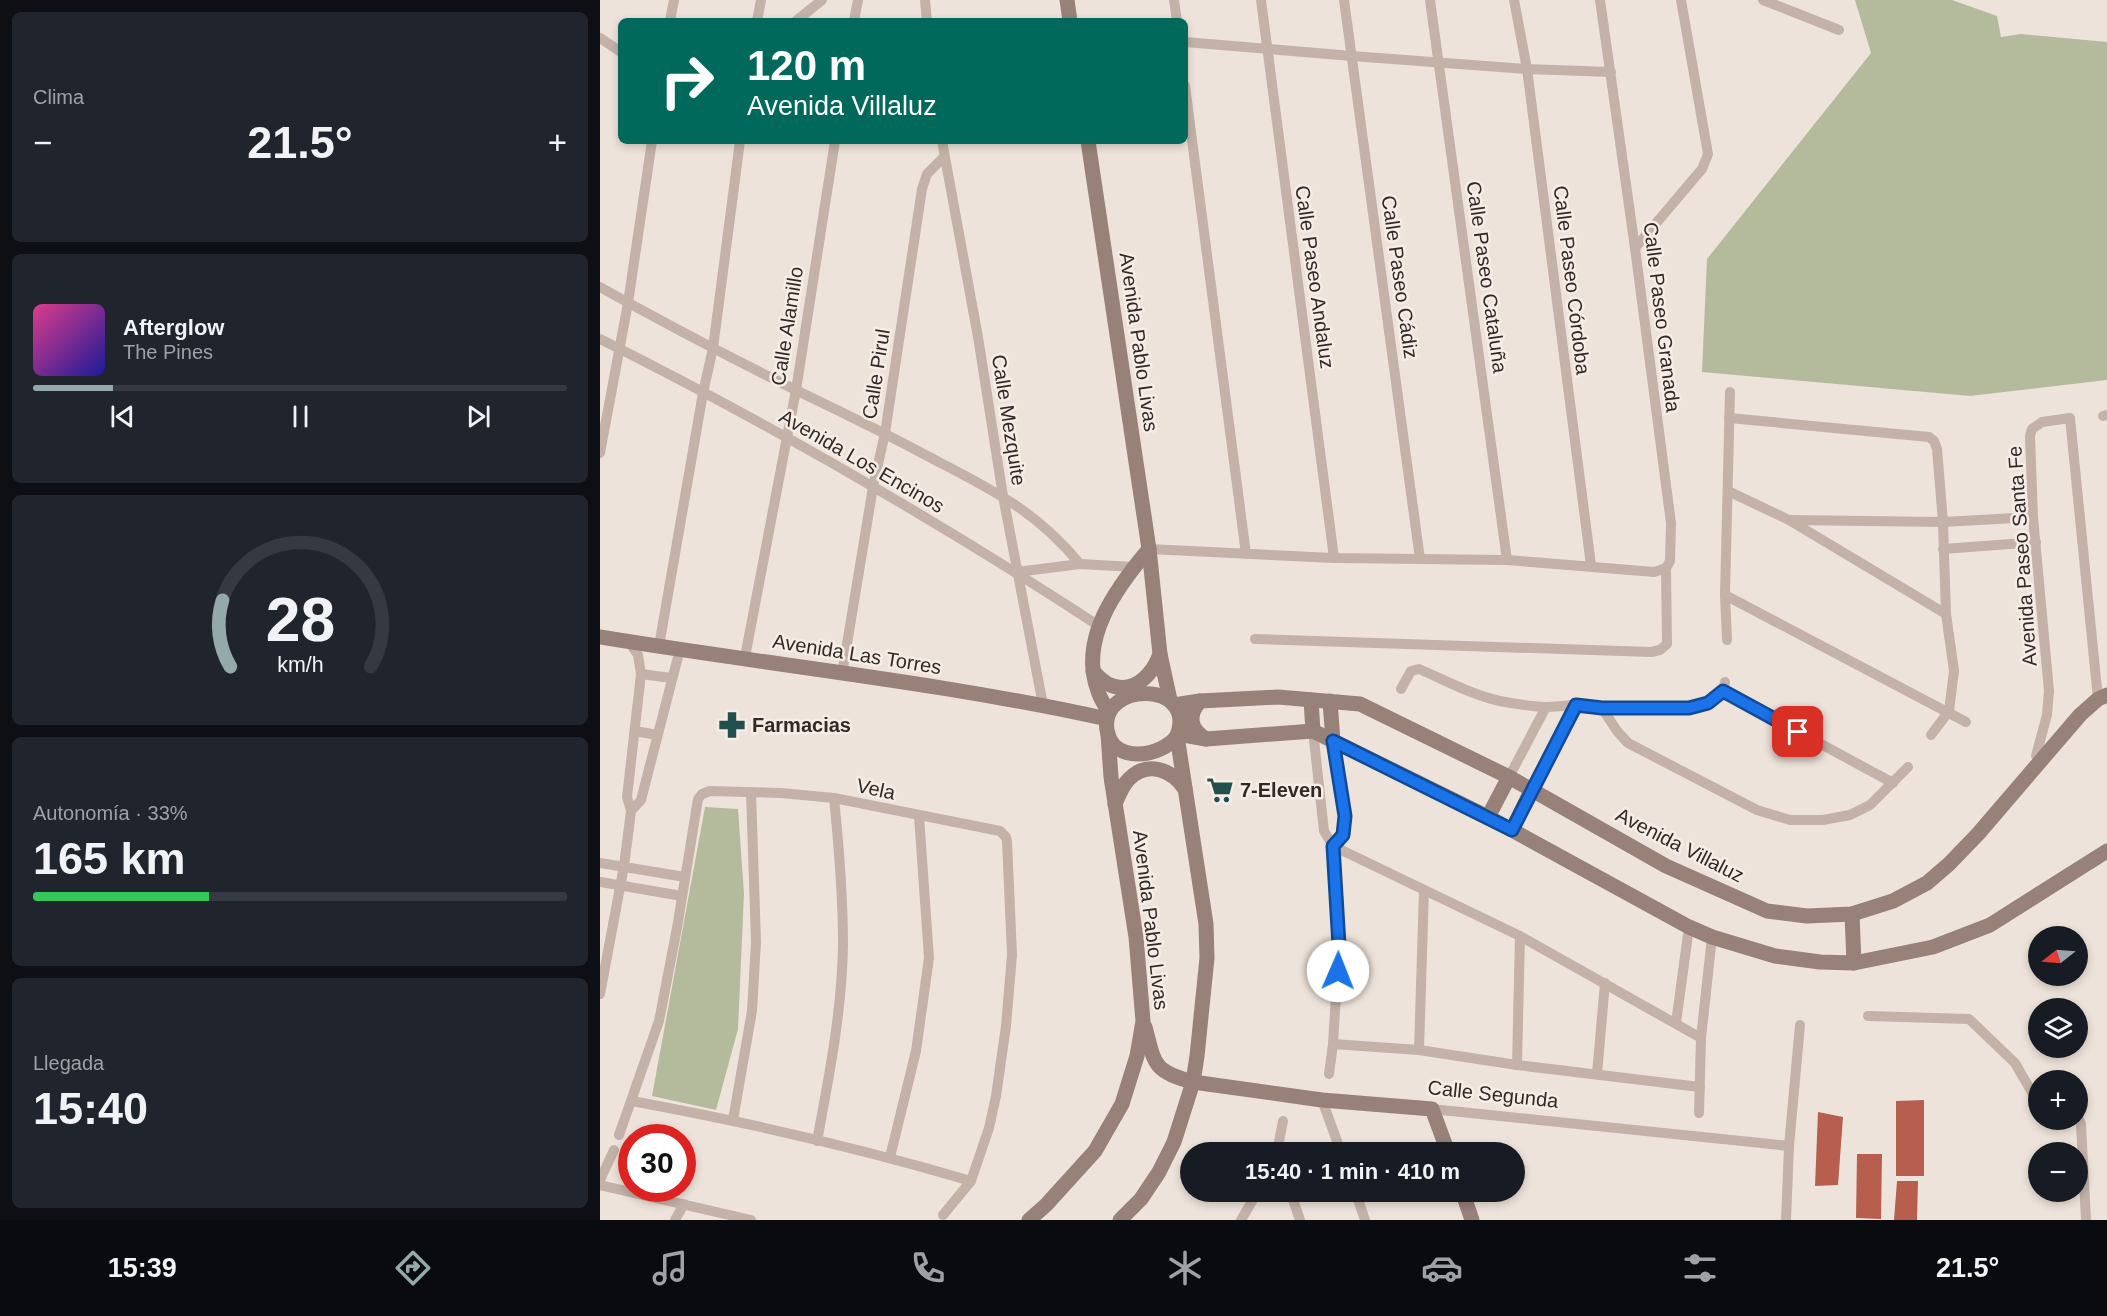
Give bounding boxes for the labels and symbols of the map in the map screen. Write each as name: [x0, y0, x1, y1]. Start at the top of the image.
street label: Calle Paseo Cataluña: [1463, 180, 1511, 375]
street label: Calle Paseo Andaluz: [1291, 184, 1339, 370]
street label: Calle Paseo Córdoba: [1549, 184, 1595, 377]
street label: Calle Paseo Cádiz: [1378, 194, 1422, 360]
street label: Calle Paseo Granada: [1639, 221, 1685, 414]
street label: Avenida Pablo Livas: [1116, 251, 1162, 433]
street label: Calle Alamillo: [767, 265, 807, 387]
street label: Calle Pirul: [858, 327, 894, 421]
street label: Calle Mezquite: [988, 353, 1030, 487]
street label: Avenida Los Encinos: [776, 405, 948, 517]
street label: Avenida Paseo Santa Fe: [2003, 445, 2041, 667]
street label: Avenida Las Torres: [771, 630, 943, 678]
pin: [1772, 706, 1823, 757]
pharmacy icon: Farmacias: [717, 710, 747, 740]
place label: Farmacias: [752, 714, 851, 736]
street label: Vela: [855, 774, 898, 804]
supermarket icon: 7-Eleven: [1205, 775, 1235, 805]
place label: 7-Eleven: [1240, 779, 1322, 801]
street label: Avenida Villaluz: [1612, 803, 1748, 887]
street label: Avenida Pablo Livas: [1129, 829, 1173, 1011]
north arrow: [2028, 926, 2088, 986]
position arrow: [1306, 939, 1370, 1003]
street label: Calle Segunda: [1427, 1076, 1560, 1112]
speed limit sign: 30: [618, 1124, 696, 1202]

